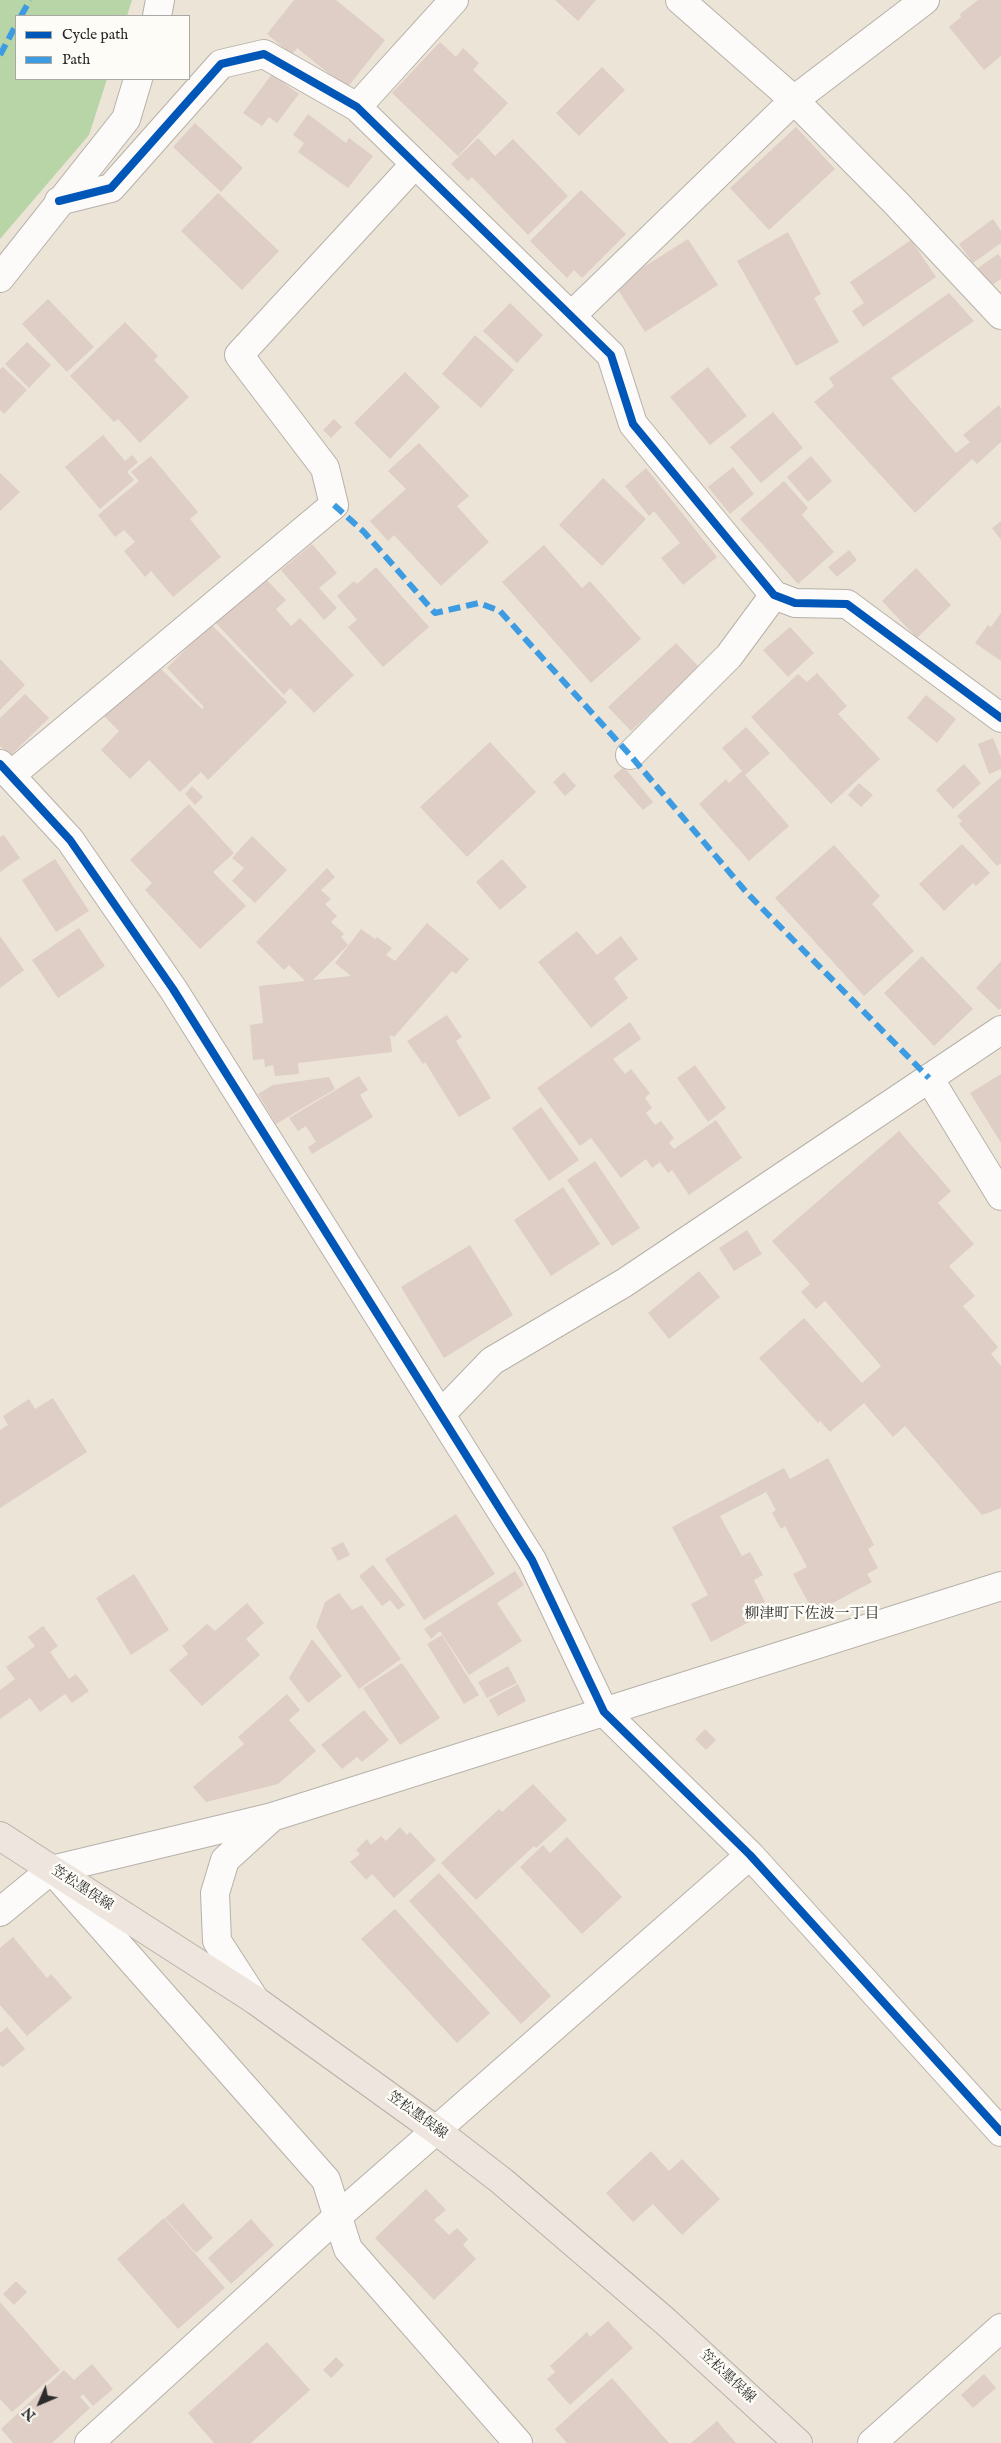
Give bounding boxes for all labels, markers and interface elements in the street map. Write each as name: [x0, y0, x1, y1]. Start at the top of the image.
legend: [15, 15, 190, 80]
text: Cycle path: [62, 25, 128, 44]
text: Path: [62, 50, 90, 69]
district label: 柳津町下佐波一丁目: [745, 1606, 879, 1624]
street label: 笠松墨俣線: [48, 1863, 116, 1915]
street label: 笠松墨俣線: [384, 2089, 450, 2143]
street label: 笠松墨俣線: [696, 2347, 758, 2407]
north arrow: [15, 2378, 65, 2428]
text: N: [19, 2403, 40, 2424]

